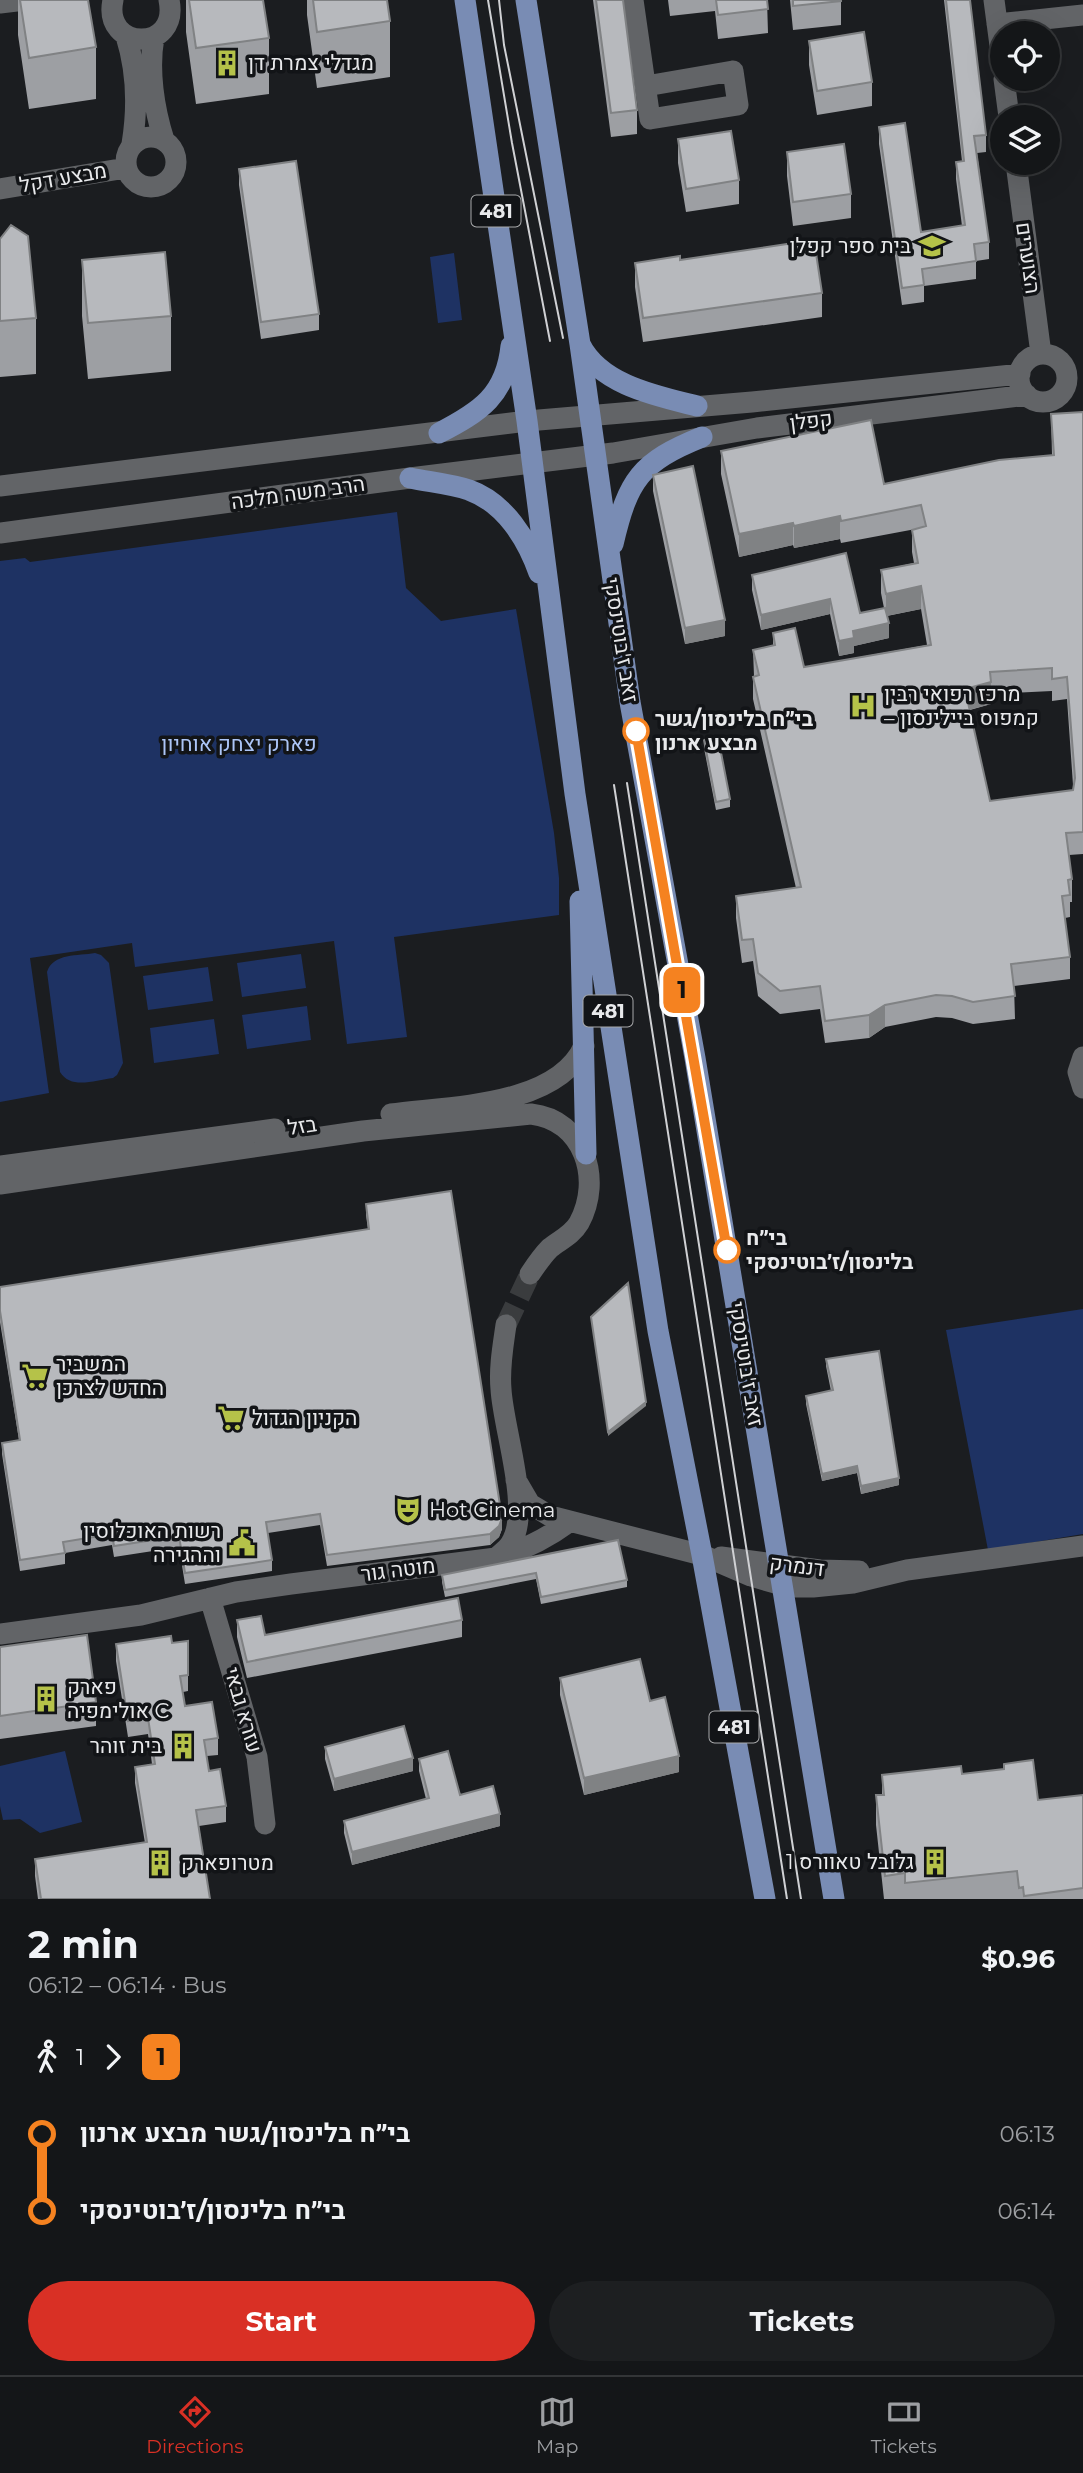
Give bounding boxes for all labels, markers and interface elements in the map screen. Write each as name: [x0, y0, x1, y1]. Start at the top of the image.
map controls: [990, 21, 1060, 175]
button: locate: [990, 21, 1060, 91]
building icon: מגדלי צמרת דן: [212, 48, 242, 78]
place label: מגדלי צמרת דן: [248, 50, 374, 75]
button: layers: [990, 105, 1060, 175]
street label: מבצע דקל: [17, 158, 109, 197]
road number: 481: [472, 196, 520, 226]
street label: הצוערים: [1011, 220, 1046, 295]
school or university icon: בית ספר קפלן: [917, 231, 947, 261]
place label: בית ספר קפלן: [790, 233, 911, 258]
street label: קפלן: [788, 405, 834, 436]
street label: הרב משה מלכה: [229, 471, 366, 514]
street label: זאב ז'בוטינסקי: [599, 576, 644, 704]
place label: מרכז רפואי רבין – קמפוס ביילינסון: [884, 681, 1039, 730]
hospital icon: מרכז רפואי רבין – קמפוס ביילינסון: [848, 691, 878, 721]
place label: בי״ח בלינסון/גשר מבצע ארנון: [655, 706, 814, 755]
marker: בי״ח בלינסון/גשר מבצע ארנון: [623, 718, 649, 744]
park label: פארק יצחק אוחיון: [161, 731, 317, 756]
line badge: 1: [659, 967, 705, 1013]
text: 1: [677, 975, 687, 1004]
road number: 481: [584, 995, 632, 1026]
street label: בזל: [286, 1111, 318, 1140]
place label: בי״ח בלינסון/ז׳בוטינסקי: [746, 1225, 914, 1274]
marker: בי״ח בלינסון/ז׳בוטינסקי: [714, 1237, 740, 1263]
street label: זאב ז'בוטינסקי: [724, 1300, 769, 1428]
place label: המשביר החדש לצרכן: [56, 1351, 164, 1400]
supermarket icon: המשביר החדש לצרכן: [20, 1361, 50, 1391]
supermarket icon: הקניון הגדול: [216, 1403, 246, 1433]
place label: הקניון הגדול: [252, 1405, 357, 1430]
theatre icon: Hot Cinema: [393, 1495, 423, 1525]
place label: Hot Cinema: [429, 1497, 555, 1522]
place label: רשות האוכלוסין וההגירה: [83, 1518, 221, 1567]
public building icon: רשות האוכלוסין וההגירה: [227, 1528, 257, 1558]
street label: דנמרק: [768, 1550, 826, 1581]
street label: מוטה גור: [359, 1553, 437, 1586]
street label: עזרא גבאי: [219, 1664, 268, 1756]
place label: פארק אולימפיה C: [67, 1674, 169, 1723]
building icon: פארק אולימפיה C: [31, 1684, 61, 1714]
road number: 481: [710, 1712, 758, 1742]
building icon: בית זוהר: [168, 1731, 198, 1761]
place label: בית זוהר: [90, 1733, 162, 1758]
building icon: גלובל טאוורס 1: [920, 1847, 950, 1877]
building icon: מטרופארק: [145, 1848, 175, 1878]
place label: גלובל טאוורס 1: [786, 1849, 914, 1874]
place label: מטרופארק: [181, 1850, 274, 1875]
text: 2 min: [28, 1921, 139, 1968]
text: $0.96: [981, 1943, 1055, 1975]
text: 06:12 – 06:14 · Bus: [28, 1971, 227, 1999]
icon: walk: [28, 2038, 66, 2076]
icon: forward: [94, 2038, 132, 2076]
text: 1: [156, 2042, 166, 2071]
text: 1: [76, 2043, 84, 2071]
text: בי״ח בלינסון/גשר מבצע ארנון: [80, 2117, 410, 2149]
text: 06:13: [1000, 2120, 1055, 2148]
text: בי״ח בלינסון/ז׳בוטינסקי: [80, 2194, 345, 2226]
text: 06:14: [997, 2197, 1055, 2225]
button: Start: [28, 2281, 535, 2361]
button: Tickets: [549, 2281, 1055, 2361]
tab: Directions: [146, 2393, 244, 2458]
tab: Map: [536, 2393, 578, 2458]
tab: Tickets: [871, 2393, 937, 2458]

